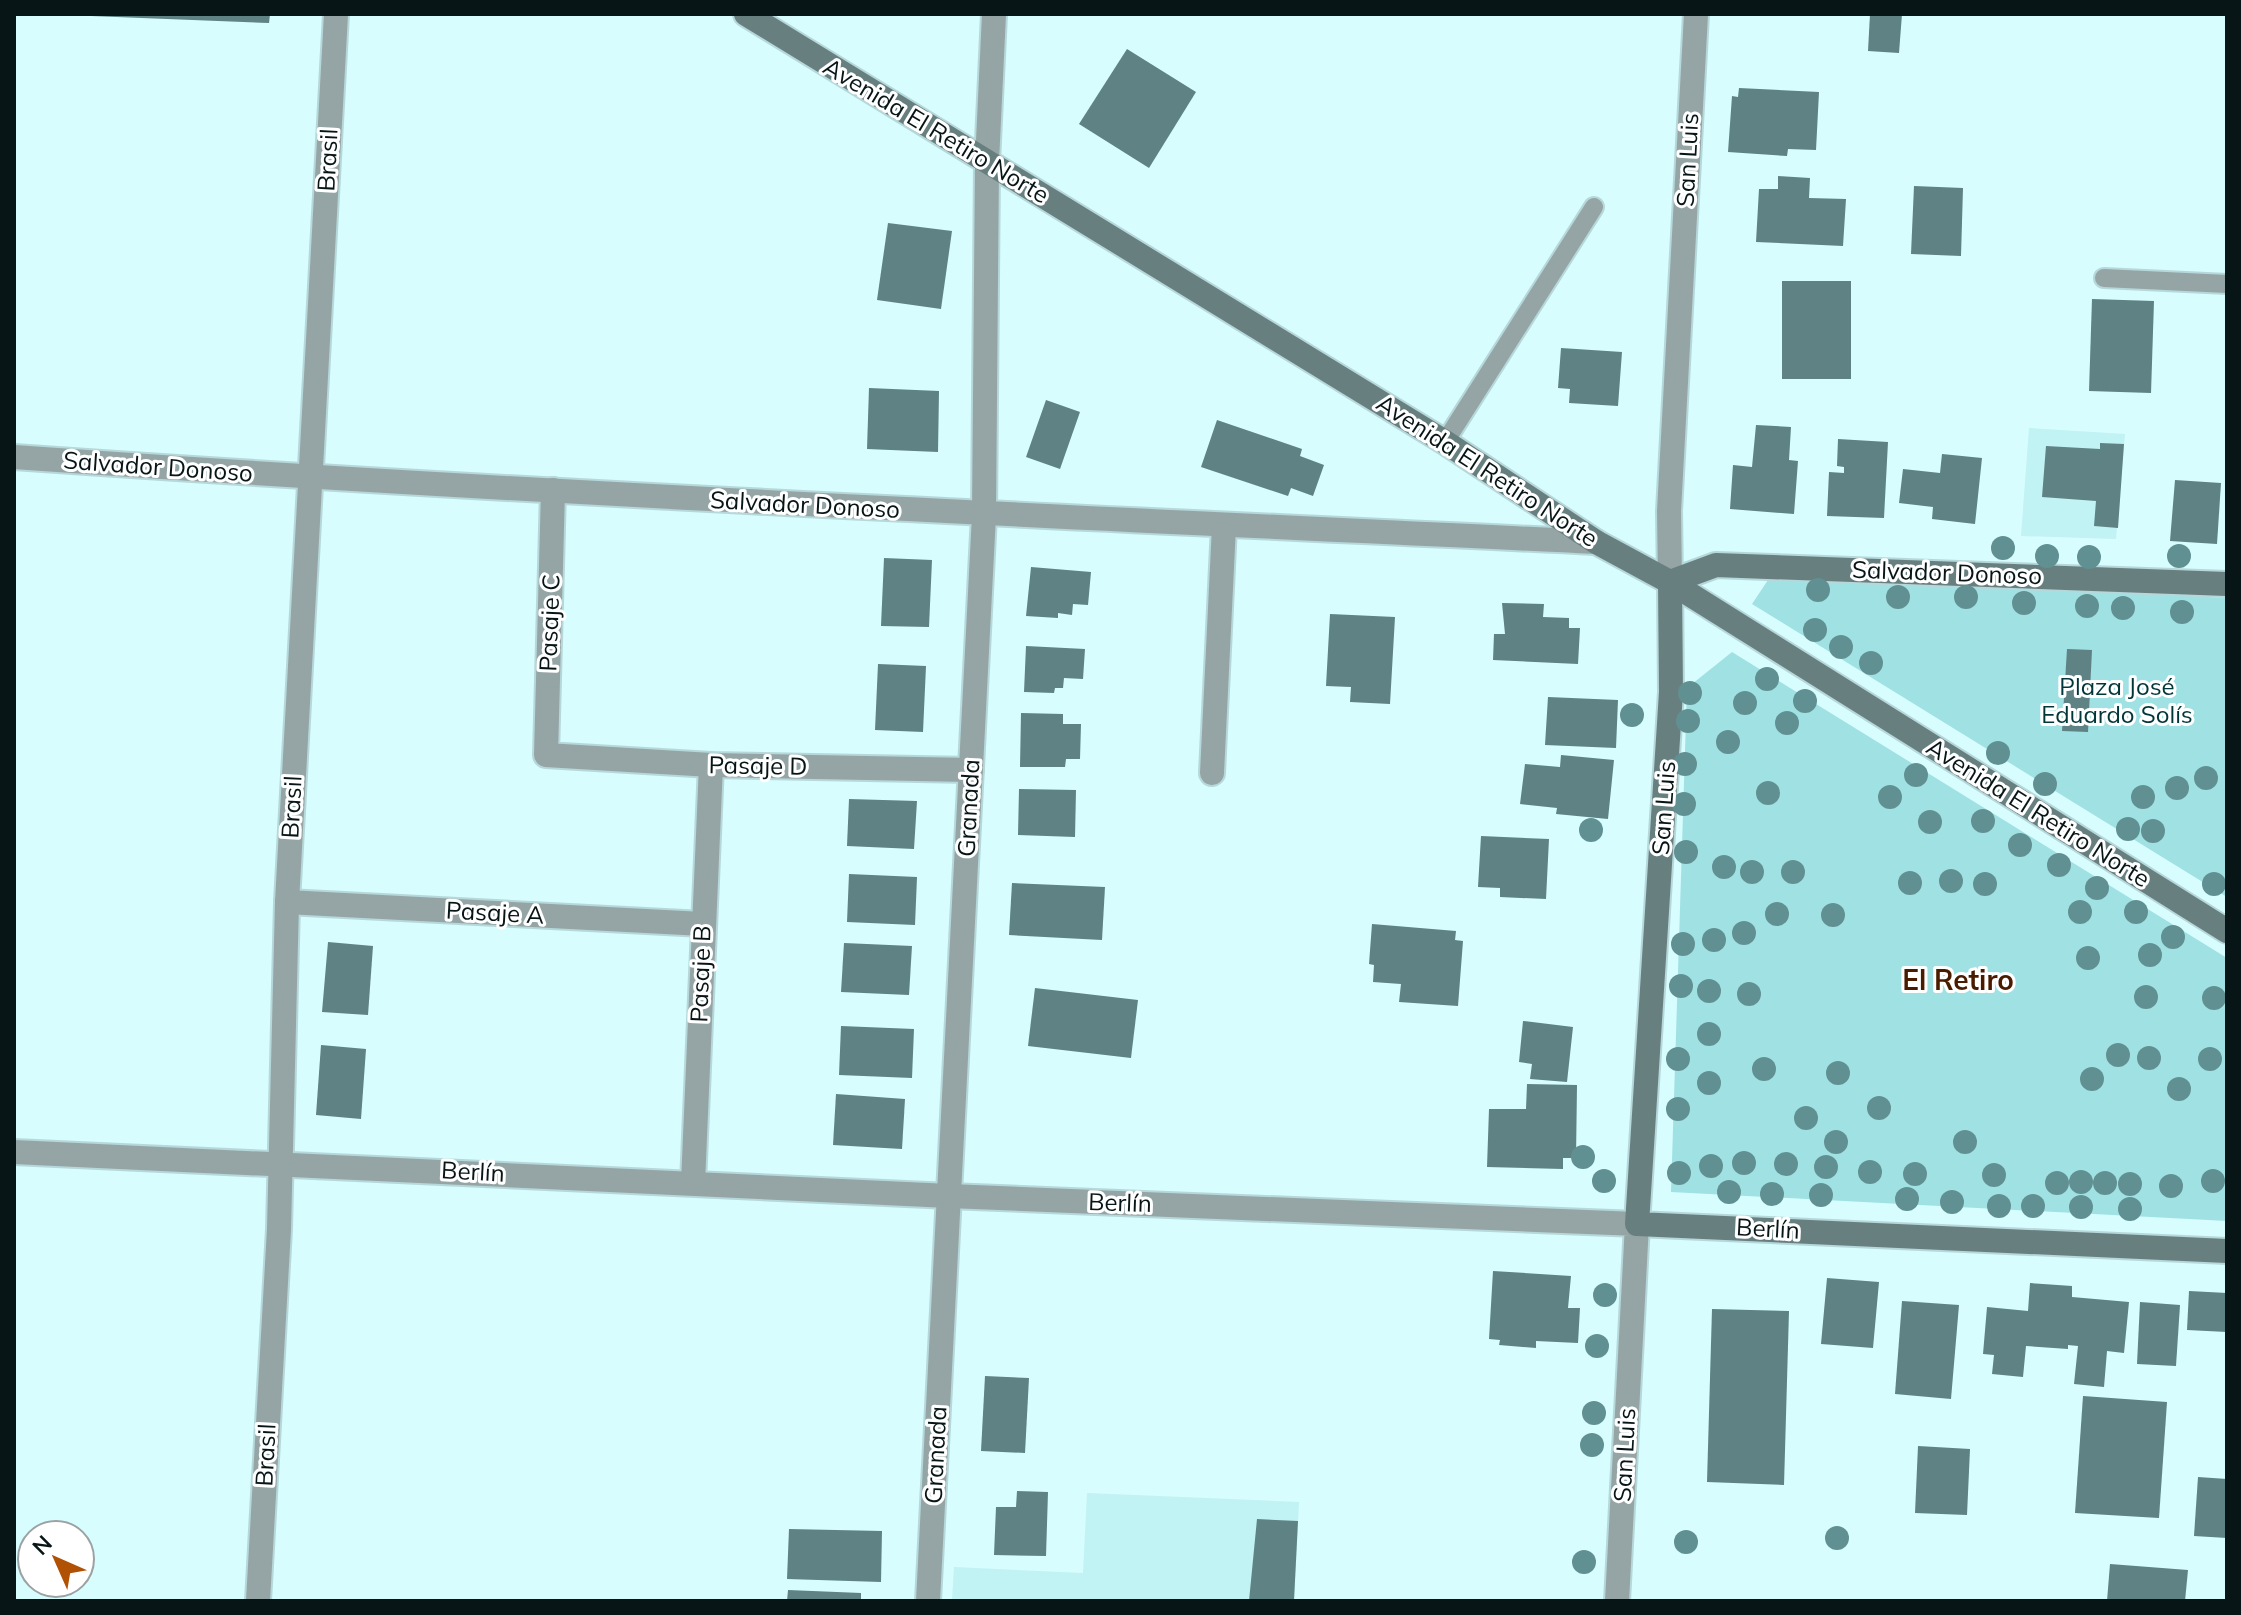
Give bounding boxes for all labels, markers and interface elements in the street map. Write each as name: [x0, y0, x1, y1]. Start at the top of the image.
street label: Avenida El Retiro Norte: [818, 51, 1055, 209]
street label: San Luis: [1670, 112, 1704, 208]
street label: Brasil: [310, 128, 344, 192]
street label: Avenida El Retiro Norte: [1371, 387, 1604, 553]
street label: Salvador Donoso: [62, 444, 254, 488]
street label: Salvador Donoso: [709, 484, 901, 524]
street label: Salvador Donoso: [1852, 554, 2043, 590]
street label: Pasaje C: [532, 574, 566, 672]
park label: Plaza José Eduardo Solís: [2041, 671, 2193, 729]
street label: Avenida El Retiro Norte: [1921, 731, 2156, 893]
street label: Pasaje D: [708, 749, 808, 781]
street label: Granada: [950, 758, 986, 858]
street label: San Luis: [1645, 760, 1681, 856]
street label: Brasil: [274, 775, 308, 839]
street label: Pasaje A: [445, 894, 545, 930]
street label: Pasaje B: [683, 925, 717, 1023]
district label: El Retiro: [1902, 962, 2014, 997]
street label: Berlín: [441, 1154, 506, 1188]
street label: Berlín: [1088, 1186, 1152, 1218]
street label: Berlín: [1736, 1211, 1801, 1245]
street label: Granada: [917, 1405, 953, 1505]
street label: San Luis: [1607, 1407, 1641, 1503]
street label: Brasil: [248, 1423, 282, 1487]
north arrow: [16, 1519, 96, 1599]
text: N: [26, 1529, 58, 1561]

